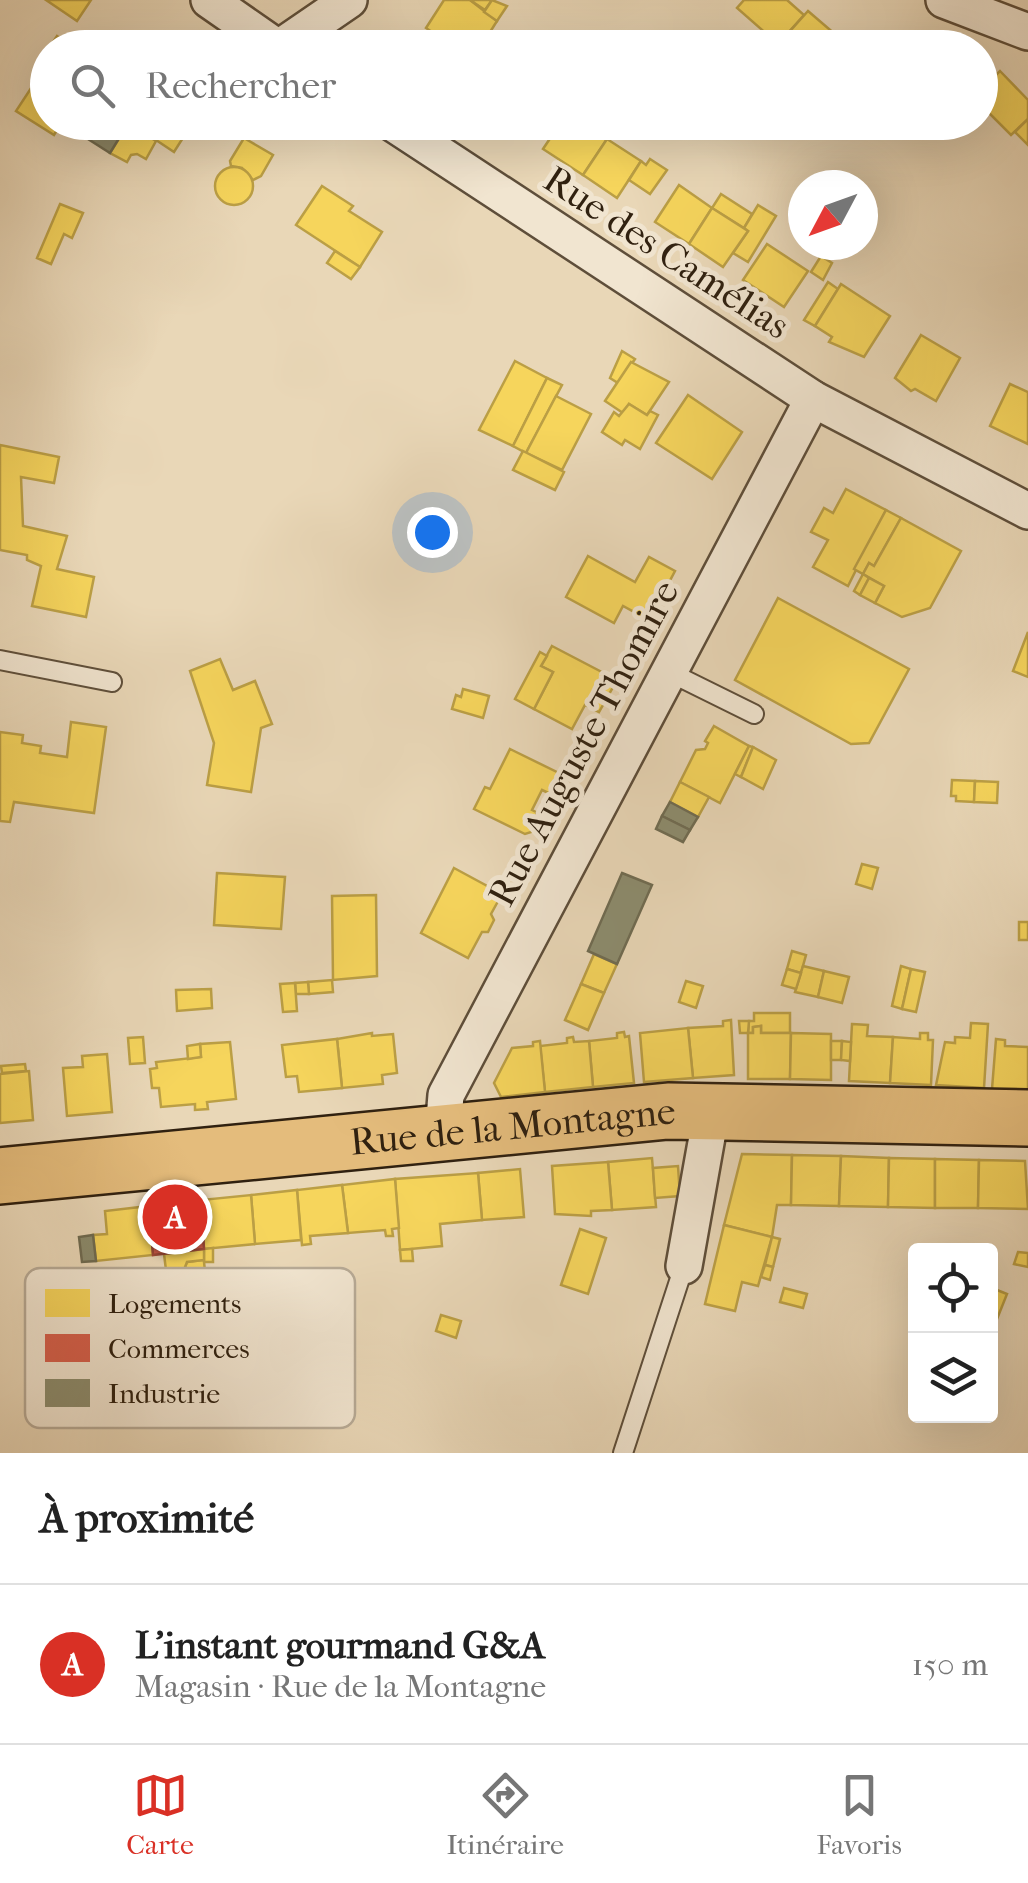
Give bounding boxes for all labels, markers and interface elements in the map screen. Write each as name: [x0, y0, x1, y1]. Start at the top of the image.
search box: [30, 30, 998, 140]
icon: search: [65, 58, 120, 113]
text: Rechercher: [145, 63, 336, 108]
street label: Rue des Camélias: [536, 156, 798, 348]
north arrow: [788, 170, 878, 260]
your location: [407, 507, 458, 558]
street label: Rue Auguste Thomire: [479, 573, 688, 914]
street label: Rue de la Montagne: [348, 1088, 677, 1165]
pin: A: [142, 1180, 208, 1254]
map controls: [908, 1243, 998, 1423]
button: locate: [908, 1243, 998, 1333]
legend: [25, 1268, 355, 1428]
text: Logements: [108, 1287, 241, 1320]
text: Commerces: [108, 1332, 250, 1365]
button: layers: [908, 1333, 998, 1423]
text: Industrie: [108, 1377, 220, 1410]
text: À proximité: [40, 1494, 254, 1543]
text: L'instant gourmand G&A: [135, 1623, 545, 1668]
text: A: [62, 1646, 83, 1683]
text: 150 m: [912, 1646, 988, 1683]
text: Magasin · Rue de la Montagne: [135, 1668, 546, 1705]
tab: Carte: [126, 1768, 194, 1861]
tab: Itinéraire: [446, 1768, 564, 1861]
tab: Favoris: [816, 1768, 902, 1861]

